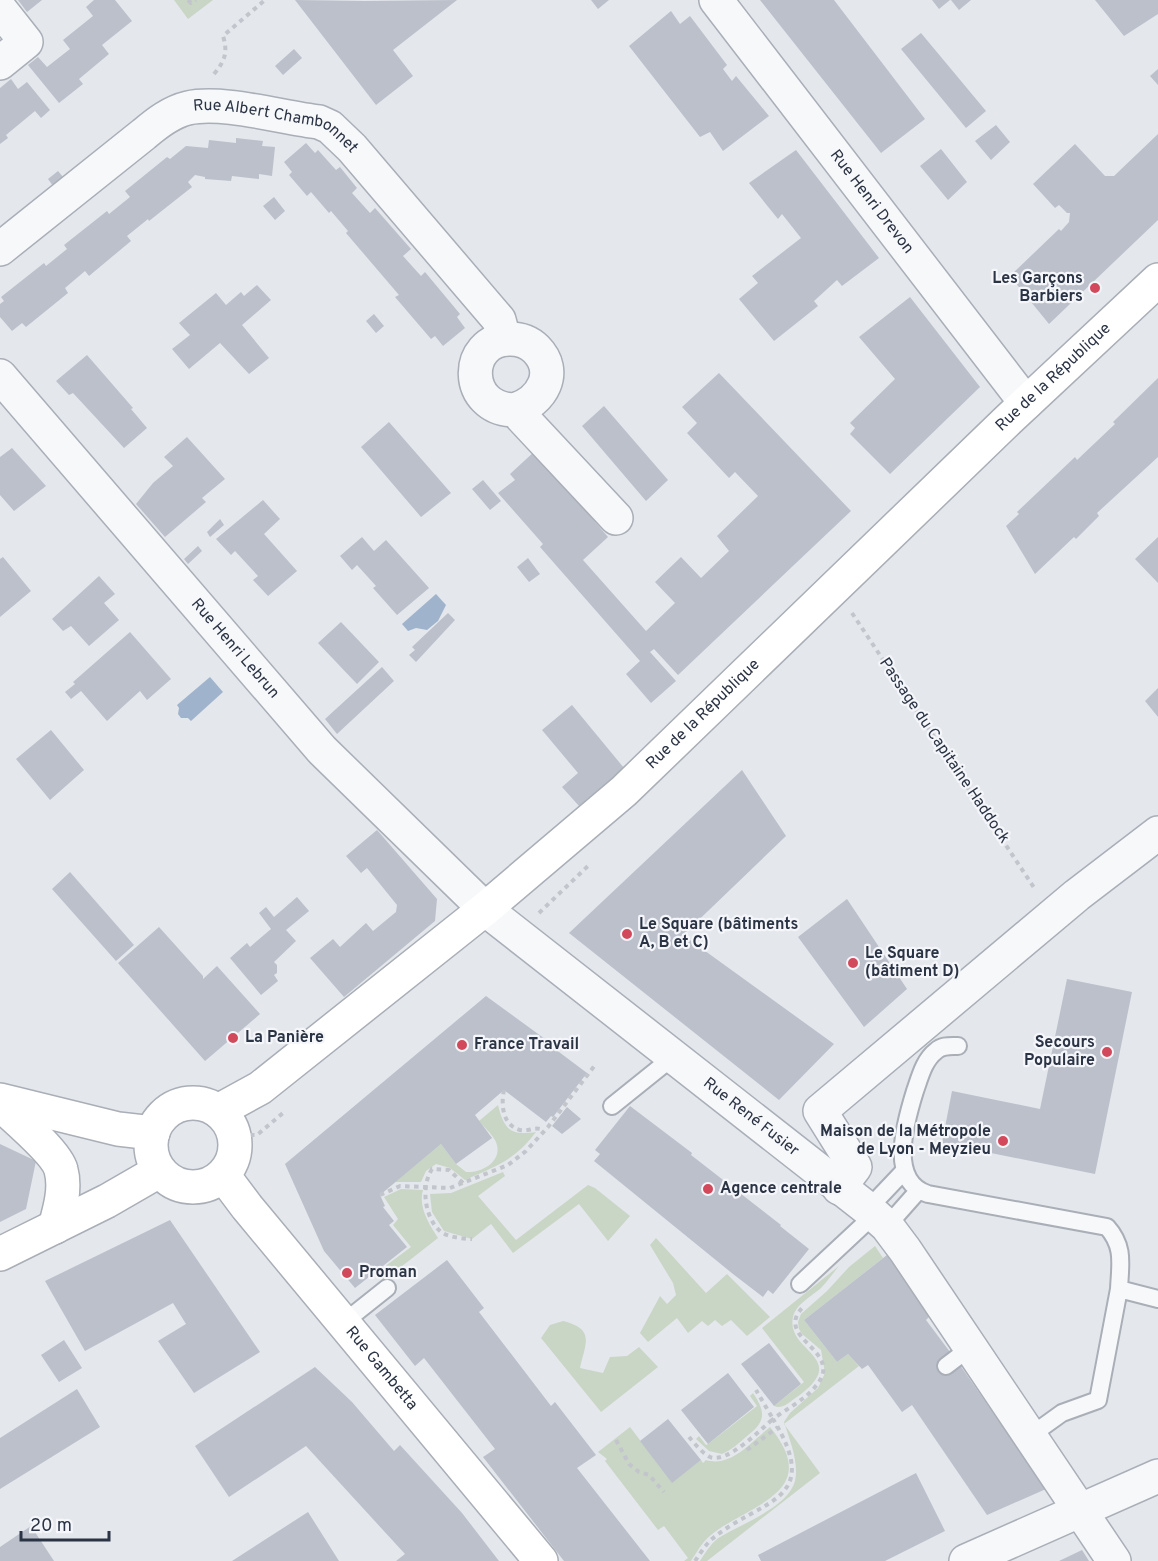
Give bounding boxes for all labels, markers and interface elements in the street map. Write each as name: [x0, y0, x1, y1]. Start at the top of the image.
street label: Rue Albert Chambonnet: [192, 96, 362, 157]
street label: Rue Henri Drevon: [825, 146, 918, 258]
place label: Les Garçons Barbiers: [992, 269, 1083, 307]
marker: Les Garçons Barbiers: [1088, 281, 1102, 295]
street label: Rue de la République: [992, 319, 1115, 436]
street label: Rue Henri Lebrun: [186, 595, 283, 703]
street label: Passage du Capitaine Haddock: [874, 654, 1014, 848]
street label: Rue de la République: [642, 655, 764, 774]
place label: Le Square (bâtiments A, B et C): [639, 915, 798, 953]
marker: Le Square (bâtiments A, B et C): [620, 927, 634, 941]
place label: Le Square (bâtiment D): [865, 944, 959, 982]
marker: Le Square (bâtiment D): [846, 956, 860, 970]
place label: La Panière: [245, 1028, 324, 1048]
marker: La Panière: [226, 1031, 240, 1045]
place label: Secours Populaire: [1024, 1033, 1095, 1071]
place label: France Travail: [474, 1035, 579, 1055]
marker: France Travail: [455, 1038, 469, 1052]
marker: Secours Populaire: [1100, 1045, 1114, 1059]
street label: Rue René Fusier: [699, 1074, 803, 1161]
place label: Maison de la Métropole de Lyon - Meyzieu: [820, 1122, 991, 1160]
marker: Maison de la Métropole de Lyon - Meyzieu: [996, 1134, 1010, 1148]
place label: Agence centrale: [720, 1179, 842, 1199]
marker: Agence centrale: [701, 1182, 715, 1196]
place label: Proman: [359, 1263, 417, 1283]
marker: Proman: [340, 1266, 354, 1280]
street label: Rue Gambetta: [341, 1323, 422, 1414]
scale bar: [21, 1504, 110, 1542]
text: 20 m: [30, 1515, 72, 1538]

